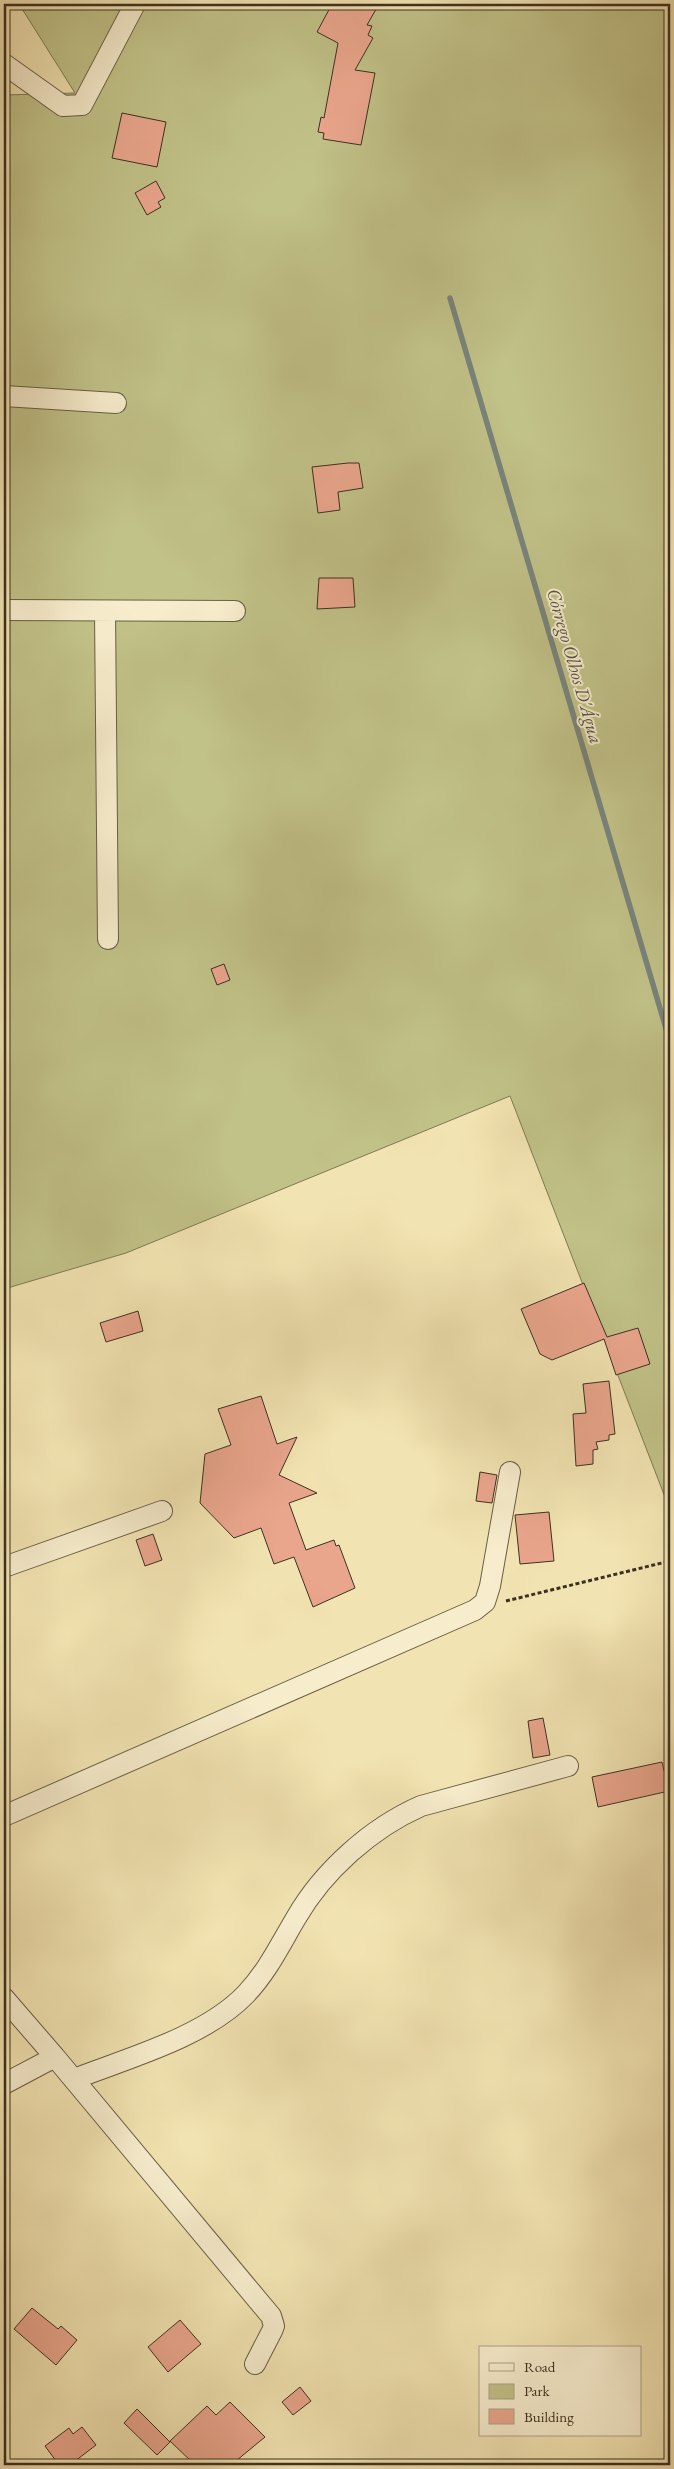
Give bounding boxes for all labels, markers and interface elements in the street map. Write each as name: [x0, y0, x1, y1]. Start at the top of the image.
water label: Córrego Olhos D'Água: [541, 585, 609, 747]
legend: [479, 2346, 642, 2436]
text: Road: [524, 2357, 556, 2376]
text: Park: [524, 2381, 551, 2400]
text: Building: [524, 2407, 574, 2426]

